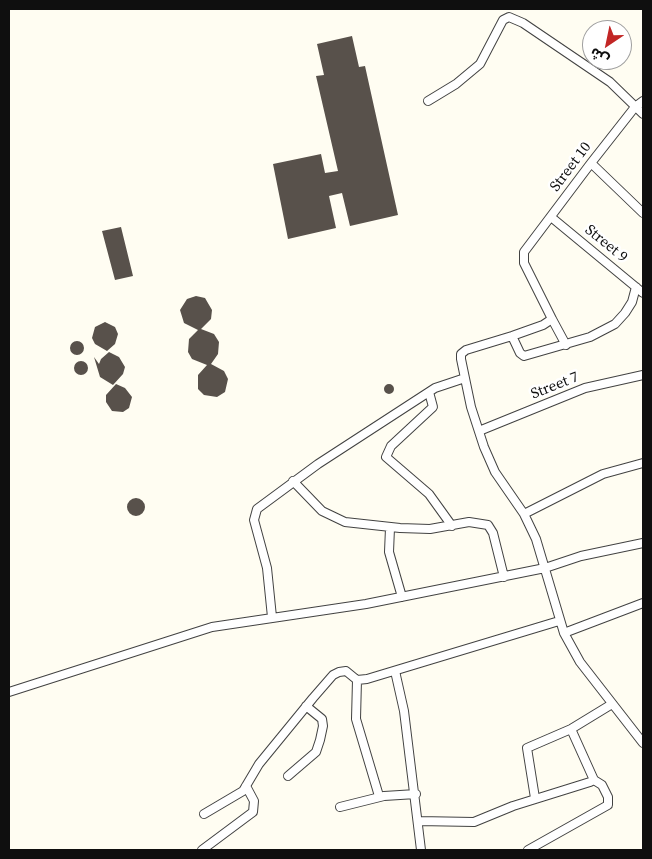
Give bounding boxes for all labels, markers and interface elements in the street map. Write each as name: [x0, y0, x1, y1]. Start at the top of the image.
north arrow: [582, 20, 632, 70]
text: ش: [586, 43, 613, 70]
street label: Street 10: [547, 139, 595, 195]
street label: Street 9: [581, 221, 631, 267]
street label: Street 7: [529, 368, 581, 404]

